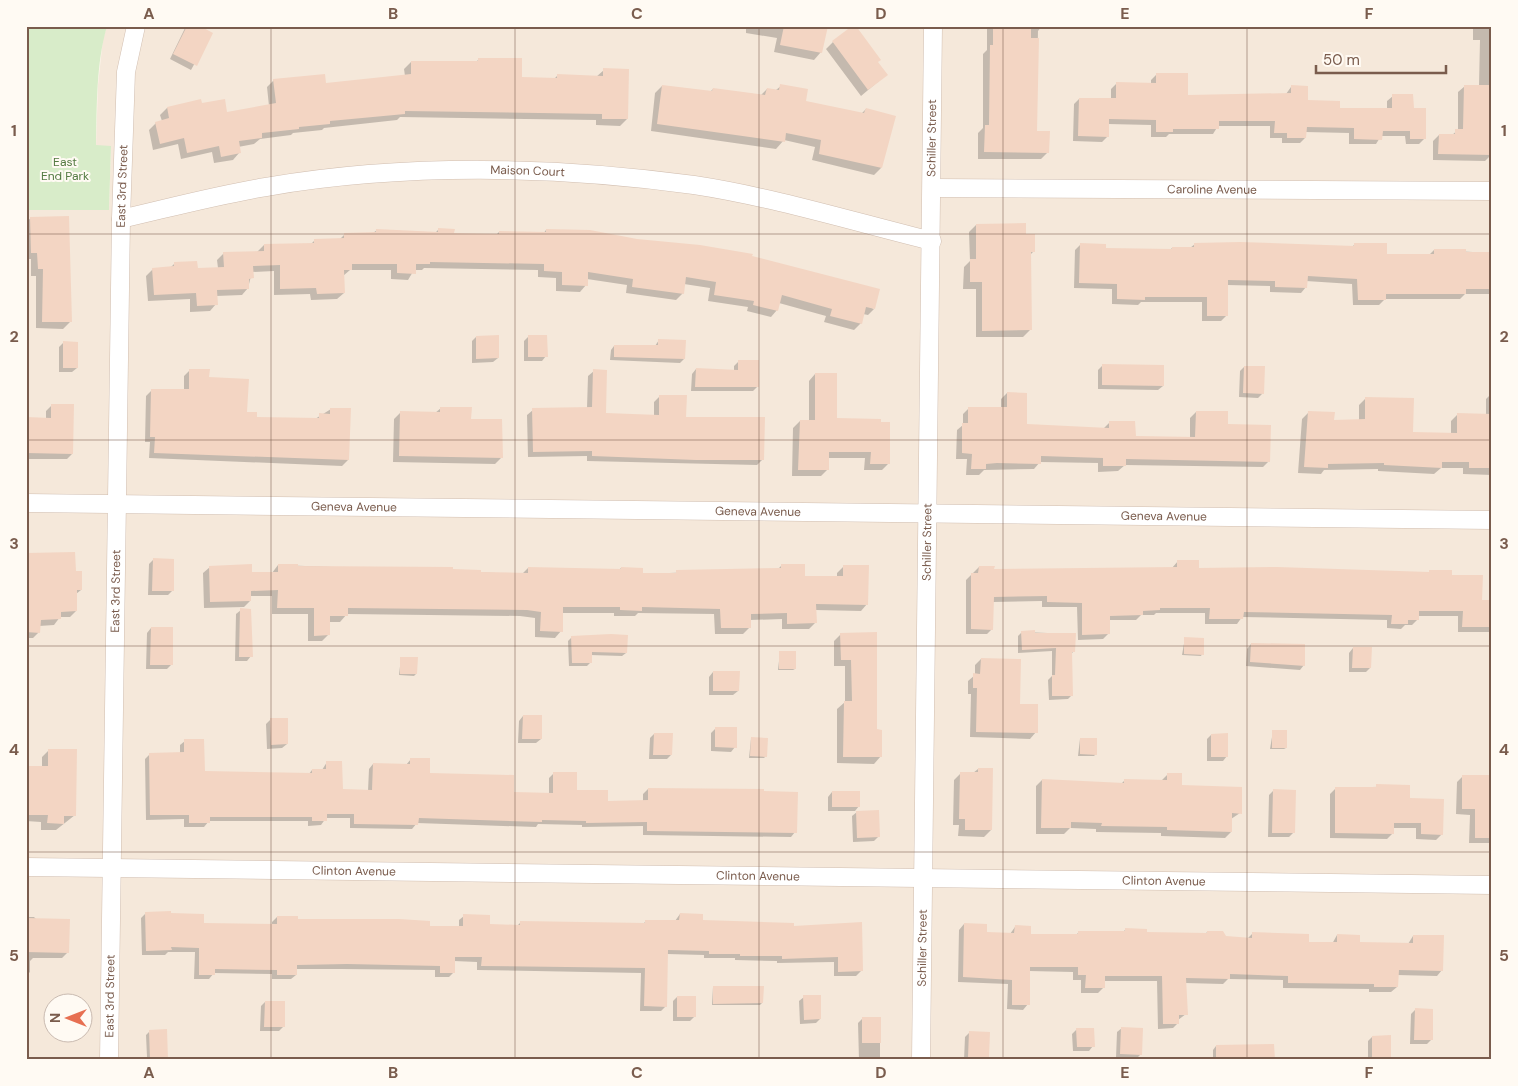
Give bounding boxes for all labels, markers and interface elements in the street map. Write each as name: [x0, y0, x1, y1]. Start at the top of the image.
text: A: [143, 3, 155, 24]
text: B: [388, 3, 398, 24]
text: C: [631, 3, 643, 24]
text: D: [875, 3, 887, 24]
text: E: [1120, 3, 1130, 24]
text: F: [1365, 3, 1374, 24]
scale bar: [1316, 42, 1446, 74]
text: 50 m: [1323, 50, 1360, 70]
street label: Schiller Street: [923, 99, 940, 177]
text: 1: [11, 120, 17, 141]
text: 1: [1501, 120, 1507, 141]
street label: East 3rd Street: [113, 144, 132, 228]
park label: East End Park: [41, 154, 89, 184]
street label: Maison Court: [490, 162, 566, 180]
street label: Caroline Avenue: [1167, 181, 1257, 198]
text: 2: [9, 326, 19, 347]
text: 2: [1499, 326, 1509, 347]
street label: Geneva Avenue: [311, 498, 397, 515]
street label: Geneva Avenue: [715, 503, 801, 520]
street label: Schiller Street: [919, 503, 935, 581]
street label: Geneva Avenue: [1121, 508, 1207, 525]
text: 3: [9, 533, 19, 554]
text: 3: [1499, 533, 1509, 554]
street label: East 3rd Street: [107, 549, 124, 633]
text: 4: [9, 739, 19, 760]
text: 4: [1499, 739, 1509, 760]
street label: Clinton Avenue: [312, 863, 396, 880]
street label: Clinton Avenue: [716, 867, 800, 885]
street label: Clinton Avenue: [1122, 872, 1206, 889]
street label: Schiller Street: [914, 909, 931, 987]
text: 5: [9, 945, 19, 966]
text: 5: [1499, 945, 1509, 966]
street label: East 3rd Street: [101, 954, 119, 1038]
north arrow: [42, 994, 92, 1044]
text: N: [46, 1013, 64, 1023]
text: A: [143, 1062, 155, 1083]
text: B: [388, 1062, 398, 1083]
text: C: [631, 1062, 643, 1083]
text: D: [875, 1062, 887, 1083]
text: E: [1120, 1062, 1130, 1083]
text: F: [1365, 1062, 1374, 1083]

